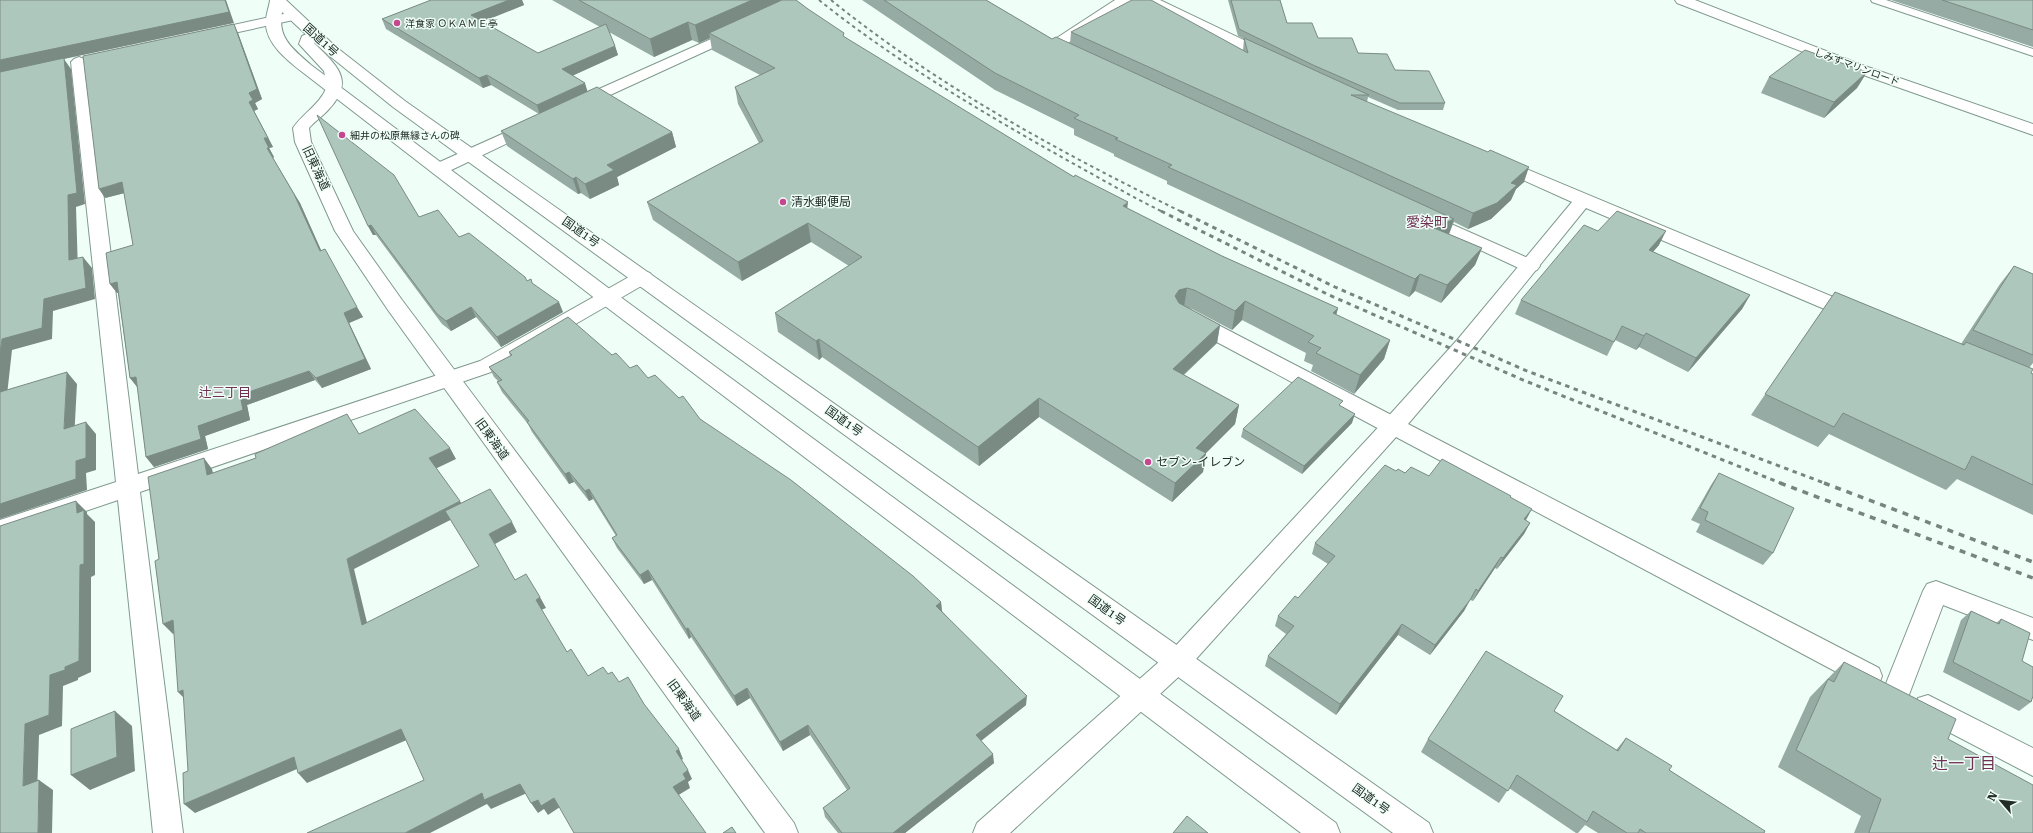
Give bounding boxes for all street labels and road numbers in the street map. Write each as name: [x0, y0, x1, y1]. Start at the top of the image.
street label: 国道1号: [300, 21, 342, 59]
street label: しみずマリンロード: [1813, 46, 1901, 88]
street label: 旧東海道: [300, 143, 332, 193]
street label: 国道1号: [559, 214, 603, 250]
street label: 国道1号: [823, 403, 865, 439]
street label: 旧東海道: [472, 415, 512, 463]
street label: 国道1号: [1086, 592, 1128, 628]
street label: 旧東海道: [664, 676, 704, 724]
street label: 国道1号: [1350, 781, 1392, 817]

